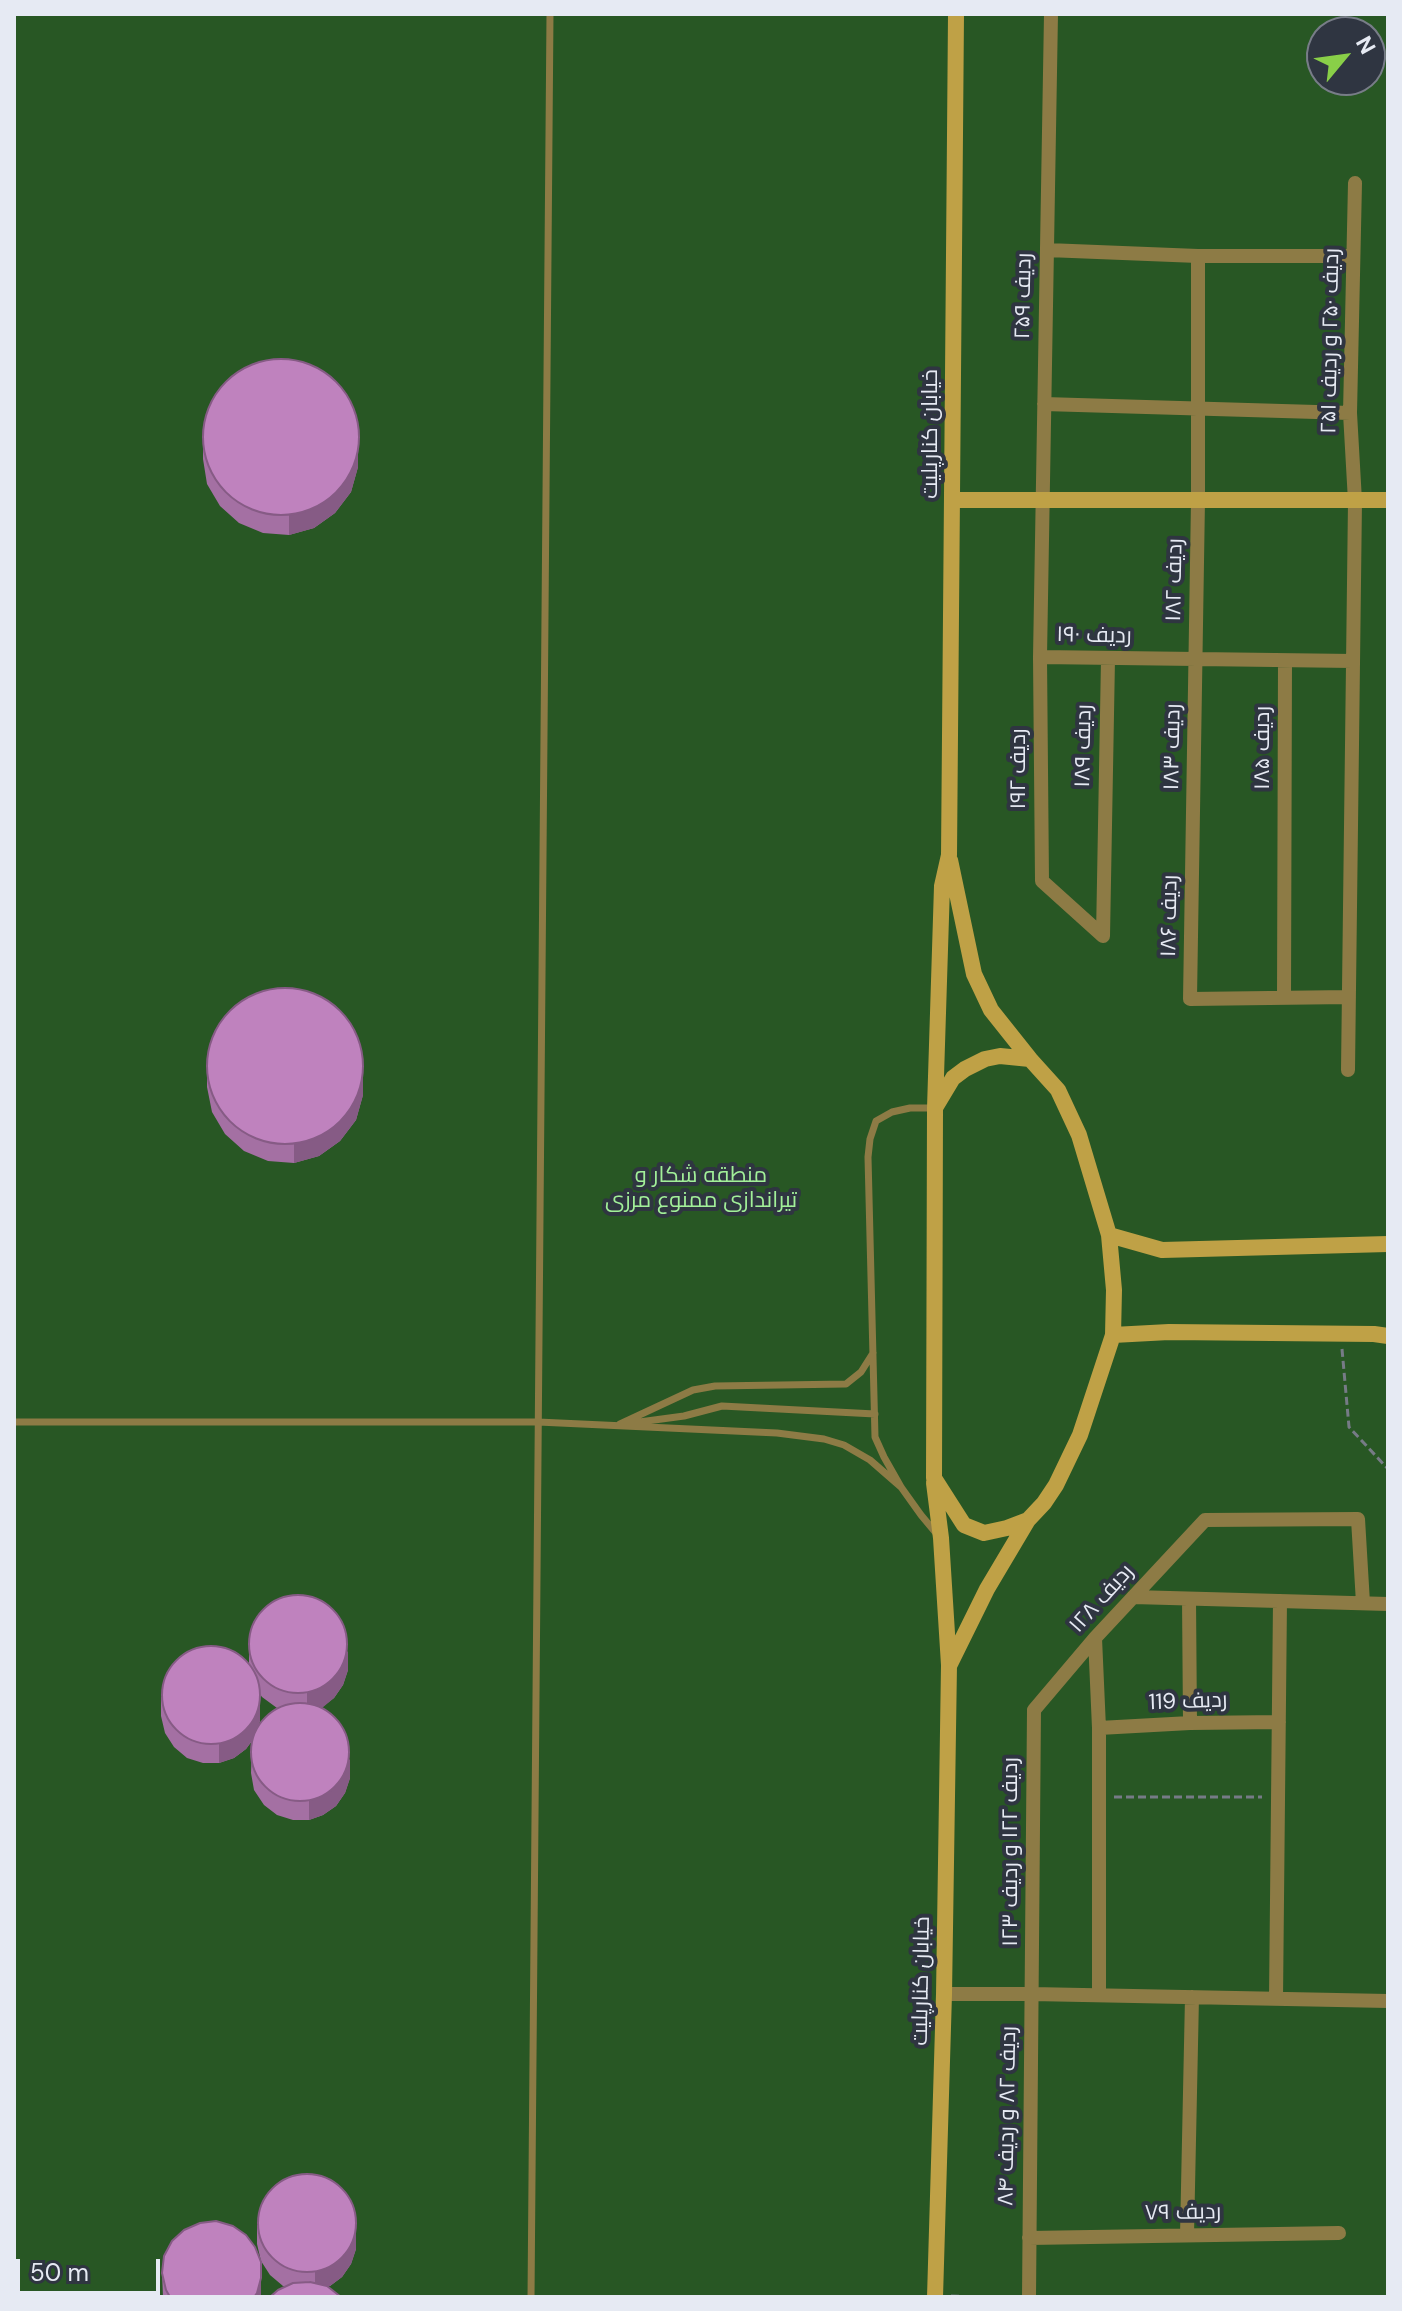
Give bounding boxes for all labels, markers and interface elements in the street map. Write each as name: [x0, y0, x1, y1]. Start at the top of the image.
north arrow: [1306, 16, 1386, 96]
text: N: [1349, 31, 1382, 59]
street label: ردیف ۲۵۰ و ردیف ۲۵۱: [1316, 248, 1346, 434]
street label: ردیف ۲۵۹: [1010, 253, 1038, 339]
street label: خیابان کنارپلیت: [918, 369, 944, 499]
street label: ردیف ۱۸۲: [1161, 538, 1189, 622]
street label: ردیف ۱۹۰: [1056, 622, 1132, 650]
street label: ردیف ۱۸۳: [1159, 703, 1187, 791]
street label: ردیف ۱۸۹: [1070, 704, 1098, 788]
street label: ردیف ۱۸۵: [1250, 706, 1276, 790]
street label: ردیف ۱۹۲: [1006, 728, 1032, 810]
street label: ردیف ۱۸۶: [1156, 875, 1184, 957]
park label: منطقه شکار و تیراندازی ممنوع مرزی: [605, 1163, 797, 1214]
street label: ردیف ۱۲۸: [1064, 1559, 1140, 1639]
street label: ردیف 119: [1148, 1687, 1228, 1717]
street label: ردیف ۱۲۲ و ردیف ۱۲۳: [998, 1757, 1024, 1947]
street label: خیابان کنارپلیت: [908, 1916, 936, 2046]
street label: ردیف ۸۲ و ردیف ۸۴: [993, 2026, 1023, 2206]
street label: ردیف ۷۹: [1145, 2199, 1221, 2227]
scale bar: [20, 2243, 164, 2293]
text: 50 m: [30, 2257, 89, 2288]

